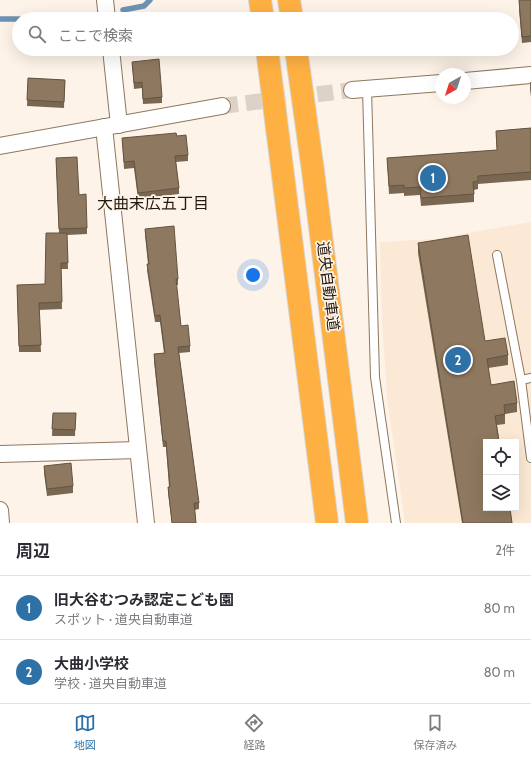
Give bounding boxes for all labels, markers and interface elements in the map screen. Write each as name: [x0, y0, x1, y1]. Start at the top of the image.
search box: [12, 12, 519, 56]
icon: search: [26, 23, 48, 45]
text: ここで検索: [58, 27, 133, 45]
north arrow: [435, 68, 471, 104]
pin: 1: [420, 163, 446, 193]
district label: 大曲末広五丁目: [97, 194, 209, 213]
street label: 道央自動車道: [314, 240, 342, 332]
your location: [243, 265, 263, 285]
pin: 2: [445, 345, 471, 375]
map controls: [483, 439, 519, 511]
button: locate: [483, 439, 519, 475]
button: layers: [483, 475, 519, 511]
text: 周辺: [16, 541, 50, 561]
text: 2件: [495, 542, 515, 558]
text: 旧大谷むつみ認定こども園: [54, 591, 234, 609]
text: 1: [27, 600, 31, 616]
text: 80 m: [484, 600, 515, 616]
text: スポット · 道央自動車道: [54, 611, 193, 627]
text: 大曲小学校: [54, 655, 129, 673]
text: 2: [26, 664, 32, 680]
text: 80 m: [484, 664, 515, 680]
text: 学校 · 道央自動車道: [54, 675, 167, 691]
tab: 地図: [74, 712, 96, 752]
tab: 経路: [243, 712, 265, 752]
tab: 保存済み: [413, 712, 457, 752]

